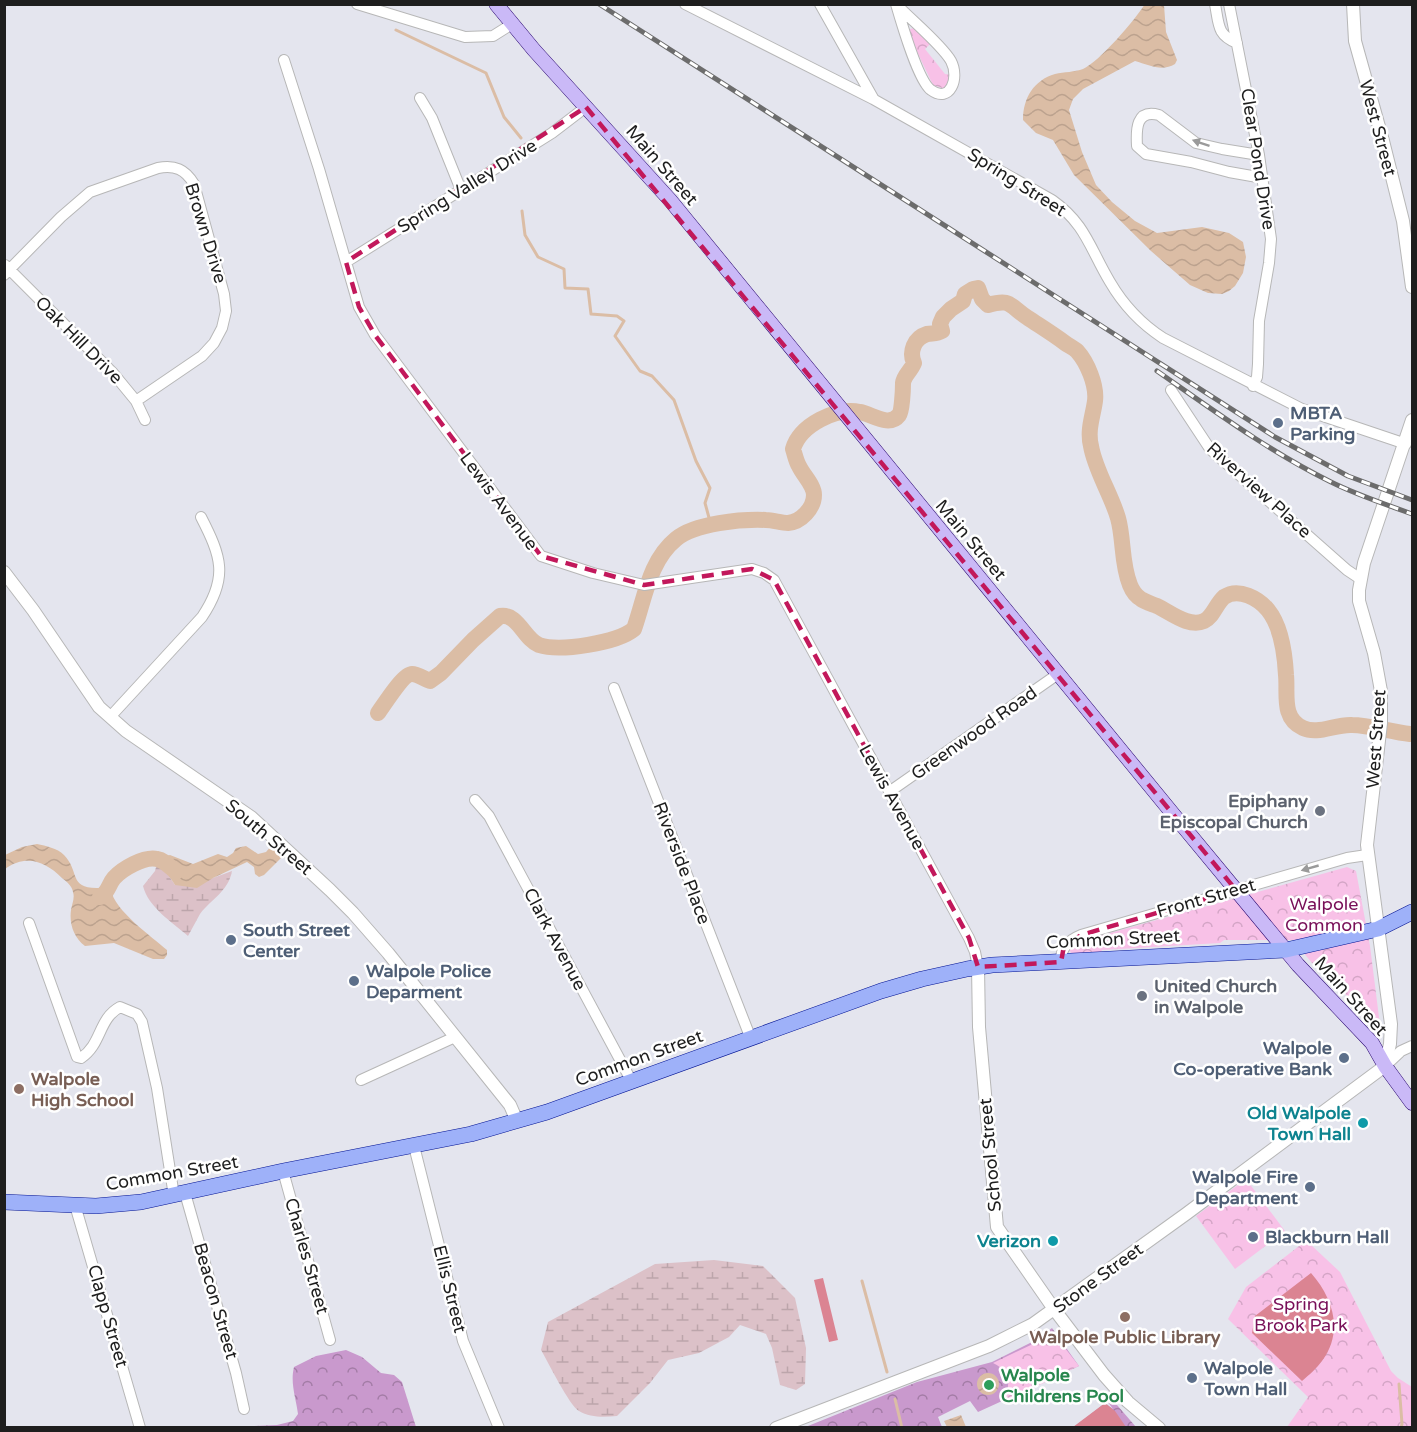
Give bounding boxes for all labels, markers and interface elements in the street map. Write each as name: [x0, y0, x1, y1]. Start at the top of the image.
street label: West Street: [1355, 77, 1401, 179]
street label: Clear Pond Drive: [1236, 87, 1280, 231]
street label: Main Street: [621, 120, 703, 210]
street label: Spring Valley Drive: [393, 134, 541, 238]
one-way arrow: [1192, 138, 1210, 147]
street label: Spring Street: [964, 143, 1070, 221]
street label: Brown Drive: [180, 180, 232, 286]
street label: Oak Hill Drive: [31, 292, 127, 388]
place label: MBTA Parking: [1290, 402, 1355, 445]
marker: MBTA Parking: [1271, 416, 1285, 430]
street label: Riverview Place: [1202, 437, 1316, 543]
street label: Lewis Avenue: [455, 448, 543, 554]
street label: Main Street: [931, 495, 1011, 585]
street label: Greenwood Road: [907, 681, 1041, 785]
street label: West Street: [1362, 689, 1390, 789]
street label: Lewis Avenue: [854, 741, 930, 853]
place label: Epiphany Episcopal Church: [1160, 790, 1308, 833]
street label: South Street: [221, 794, 317, 880]
street label: Riverside Place: [649, 799, 715, 927]
marker: Epiphany Episcopal Church: [1313, 804, 1327, 818]
one-way arrow: [1301, 864, 1319, 873]
street label: Front Street: [1154, 873, 1258, 923]
street label: Clark Avenue: [519, 884, 591, 994]
park label: Walpole Common: [1285, 893, 1363, 936]
place label: South Street Center: [243, 919, 350, 962]
street label: Common Street: [1045, 924, 1181, 953]
marker: South Street Center: [224, 933, 238, 947]
street label: Main Street: [1310, 952, 1392, 1040]
place label: Walpole Police Deparment: [366, 960, 491, 1003]
marker: Walpole Police Deparment: [347, 974, 361, 988]
place label: United Church in Walpole: [1154, 975, 1277, 1018]
marker: United Church in Walpole: [1135, 989, 1149, 1003]
street label: Common Street: [572, 1025, 706, 1091]
place label: Walpole Co-operative Bank: [1173, 1037, 1332, 1080]
marker: Walpole Co-operative Bank: [1337, 1051, 1351, 1065]
place label: Walpole High School: [31, 1068, 134, 1111]
marker: Walpole High School: [12, 1082, 26, 1096]
street label: School Street: [974, 1097, 1006, 1213]
place label: Old Walpole Town Hall: [1247, 1102, 1351, 1145]
marker: Old Walpole Town Hall: [1356, 1116, 1370, 1130]
street label: Common Street: [104, 1150, 240, 1195]
place label: Walpole Fire Department: [1192, 1166, 1298, 1209]
marker: Walpole Fire Department: [1303, 1180, 1317, 1194]
street label: Charles Street: [280, 1195, 334, 1317]
place label: Blackburn Hall: [1265, 1226, 1389, 1248]
place label: Verizon: [977, 1230, 1041, 1252]
marker: Blackburn Hall: [1246, 1230, 1260, 1244]
marker: Verizon: [1046, 1234, 1060, 1248]
street label: Stone Street: [1049, 1238, 1147, 1318]
street label: Beacon Street: [189, 1240, 243, 1362]
street label: Ellis Street: [428, 1243, 472, 1335]
street label: Clapp Street: [83, 1262, 133, 1370]
park label: Spring Brook Park: [1254, 1293, 1348, 1336]
marker: Walpole Public Library: [1118, 1310, 1132, 1324]
place label: Walpole Public Library: [1029, 1326, 1221, 1348]
place label: Walpole Town Hall: [1203, 1357, 1287, 1400]
place label: Walpole Childrens Pool: [1001, 1364, 1124, 1407]
marker: Walpole Town Hall: [1185, 1371, 1199, 1385]
marker: Walpole Childrens Pool: [982, 1378, 996, 1392]

